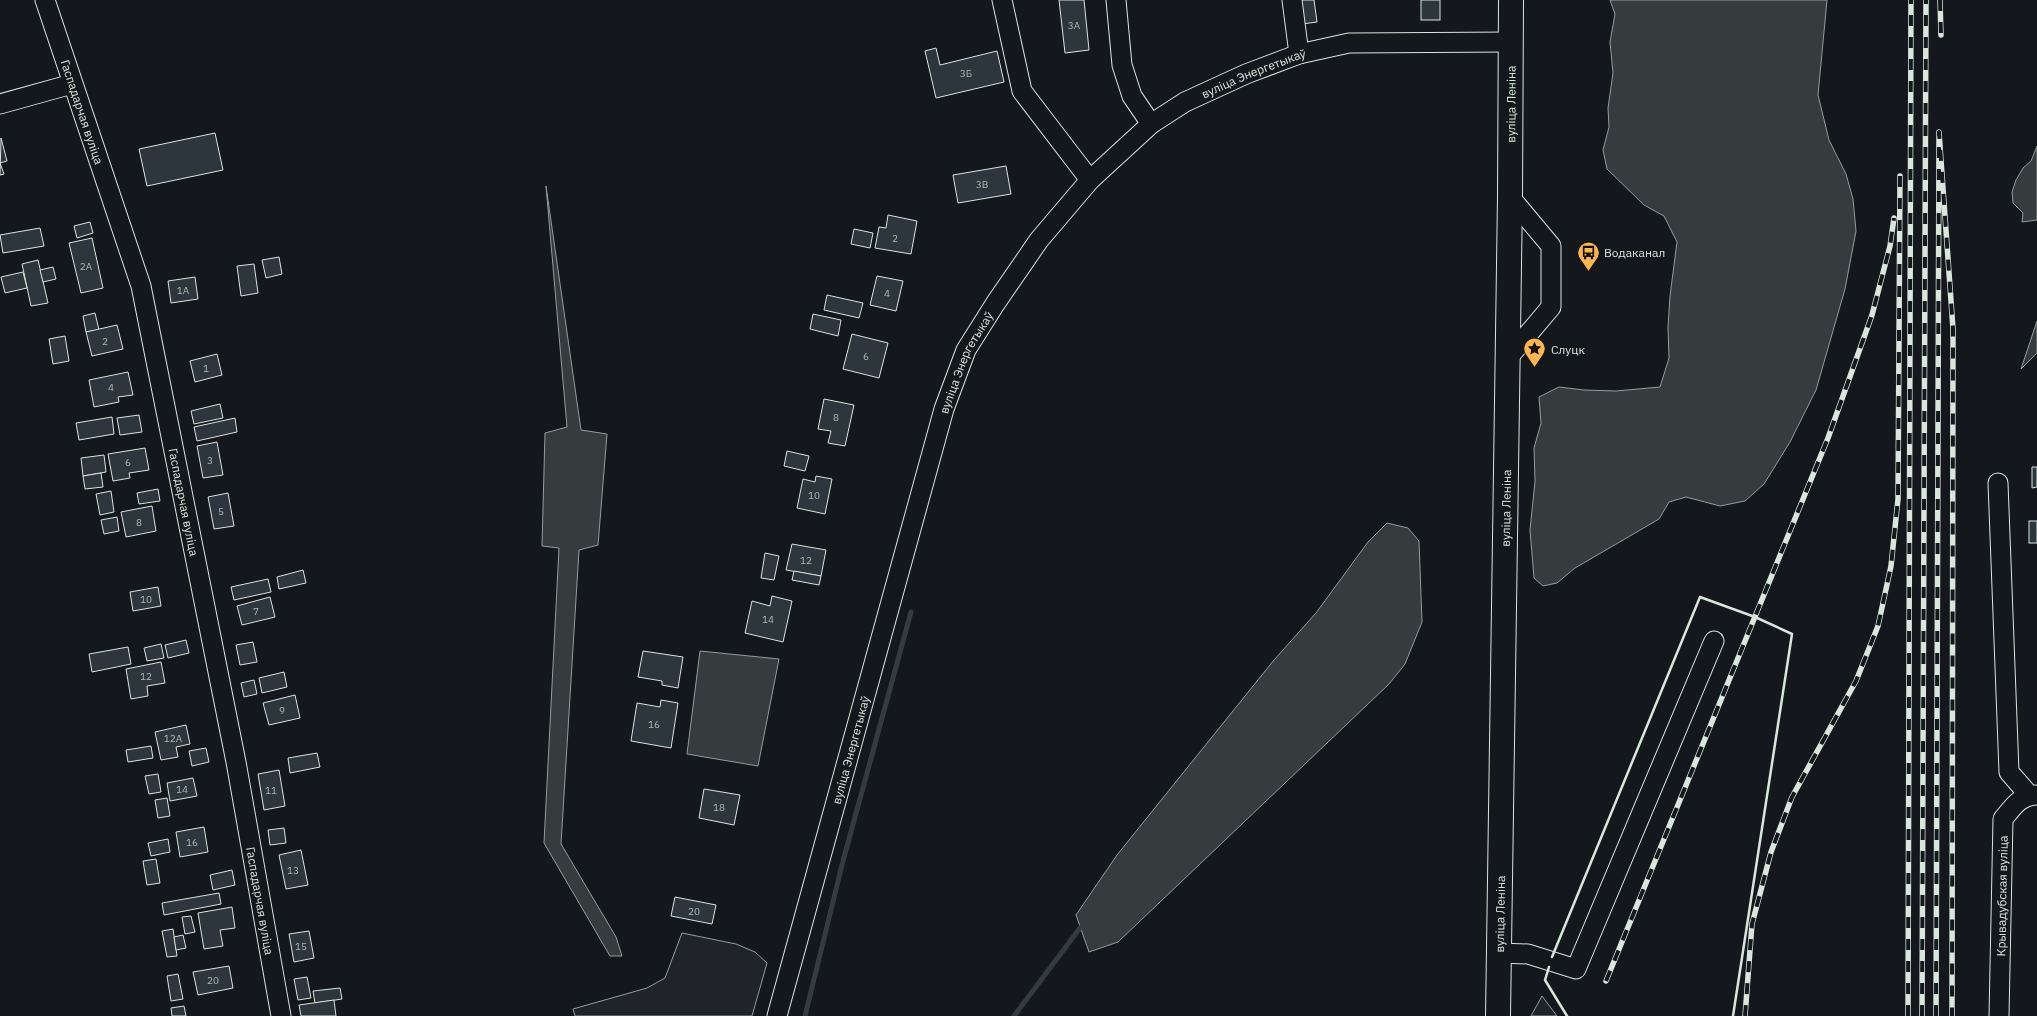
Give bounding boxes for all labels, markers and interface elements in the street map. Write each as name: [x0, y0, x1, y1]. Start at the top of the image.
house number: 3А: [1068, 19, 1081, 32]
street label: вуліца Энергетыкаў: [1199, 45, 1307, 101]
street label: Гаспадарчая вуліца: [58, 58, 107, 167]
street label: вуліца Леніна: [1503, 65, 1518, 143]
house number: 3Б: [960, 67, 972, 80]
house number: 3В: [976, 178, 988, 191]
house number: 2: [892, 232, 898, 245]
bus stop icon: Водаканал: [1576, 240, 1600, 271]
place label: Водаканал: [1604, 245, 1665, 260]
house number: 2А: [80, 260, 93, 273]
house number: 1А: [177, 284, 190, 297]
house number: 4: [884, 287, 890, 300]
street label: вуліца Энергетыкаў: [936, 309, 996, 415]
house number: 2: [102, 335, 108, 348]
place icon: Слуцк: [1523, 337, 1547, 368]
place label: Слуцк: [1551, 342, 1585, 357]
house number: 6: [863, 350, 869, 363]
house number: 1: [203, 362, 209, 375]
house number: 4: [108, 381, 114, 394]
house number: 8: [833, 411, 839, 424]
street label: Гаспадарчая вуліца: [166, 447, 202, 558]
house number: 3: [207, 454, 213, 467]
house number: 6: [125, 456, 131, 469]
street label: вуліца Леніна: [1497, 469, 1514, 547]
house number: 10: [808, 489, 820, 502]
house number: 5: [218, 505, 224, 518]
house number: 8: [136, 516, 142, 529]
house number: 12: [800, 554, 812, 567]
house number: 10: [140, 593, 152, 606]
house number: 7: [253, 605, 259, 618]
house number: 14: [762, 613, 774, 626]
house number: 12: [140, 670, 152, 683]
street label: вуліца Энергетыкаў: [828, 694, 872, 806]
house number: 9: [279, 704, 285, 717]
house number: 16: [648, 718, 660, 731]
house number: 12А: [164, 732, 183, 745]
house number: 14: [176, 783, 188, 796]
house number: 11: [265, 784, 277, 797]
house number: 18: [713, 801, 725, 814]
street label: Крывадубская вуліца: [1993, 835, 2010, 957]
house number: 16: [186, 836, 198, 849]
street label: Гаспадарчая вуліца: [244, 846, 278, 957]
house number: 13: [287, 864, 299, 877]
street label: вуліца Леніна: [1491, 875, 1508, 953]
house number: 20: [688, 905, 700, 918]
house number: 15: [295, 940, 307, 953]
house number: 20: [207, 974, 219, 987]

